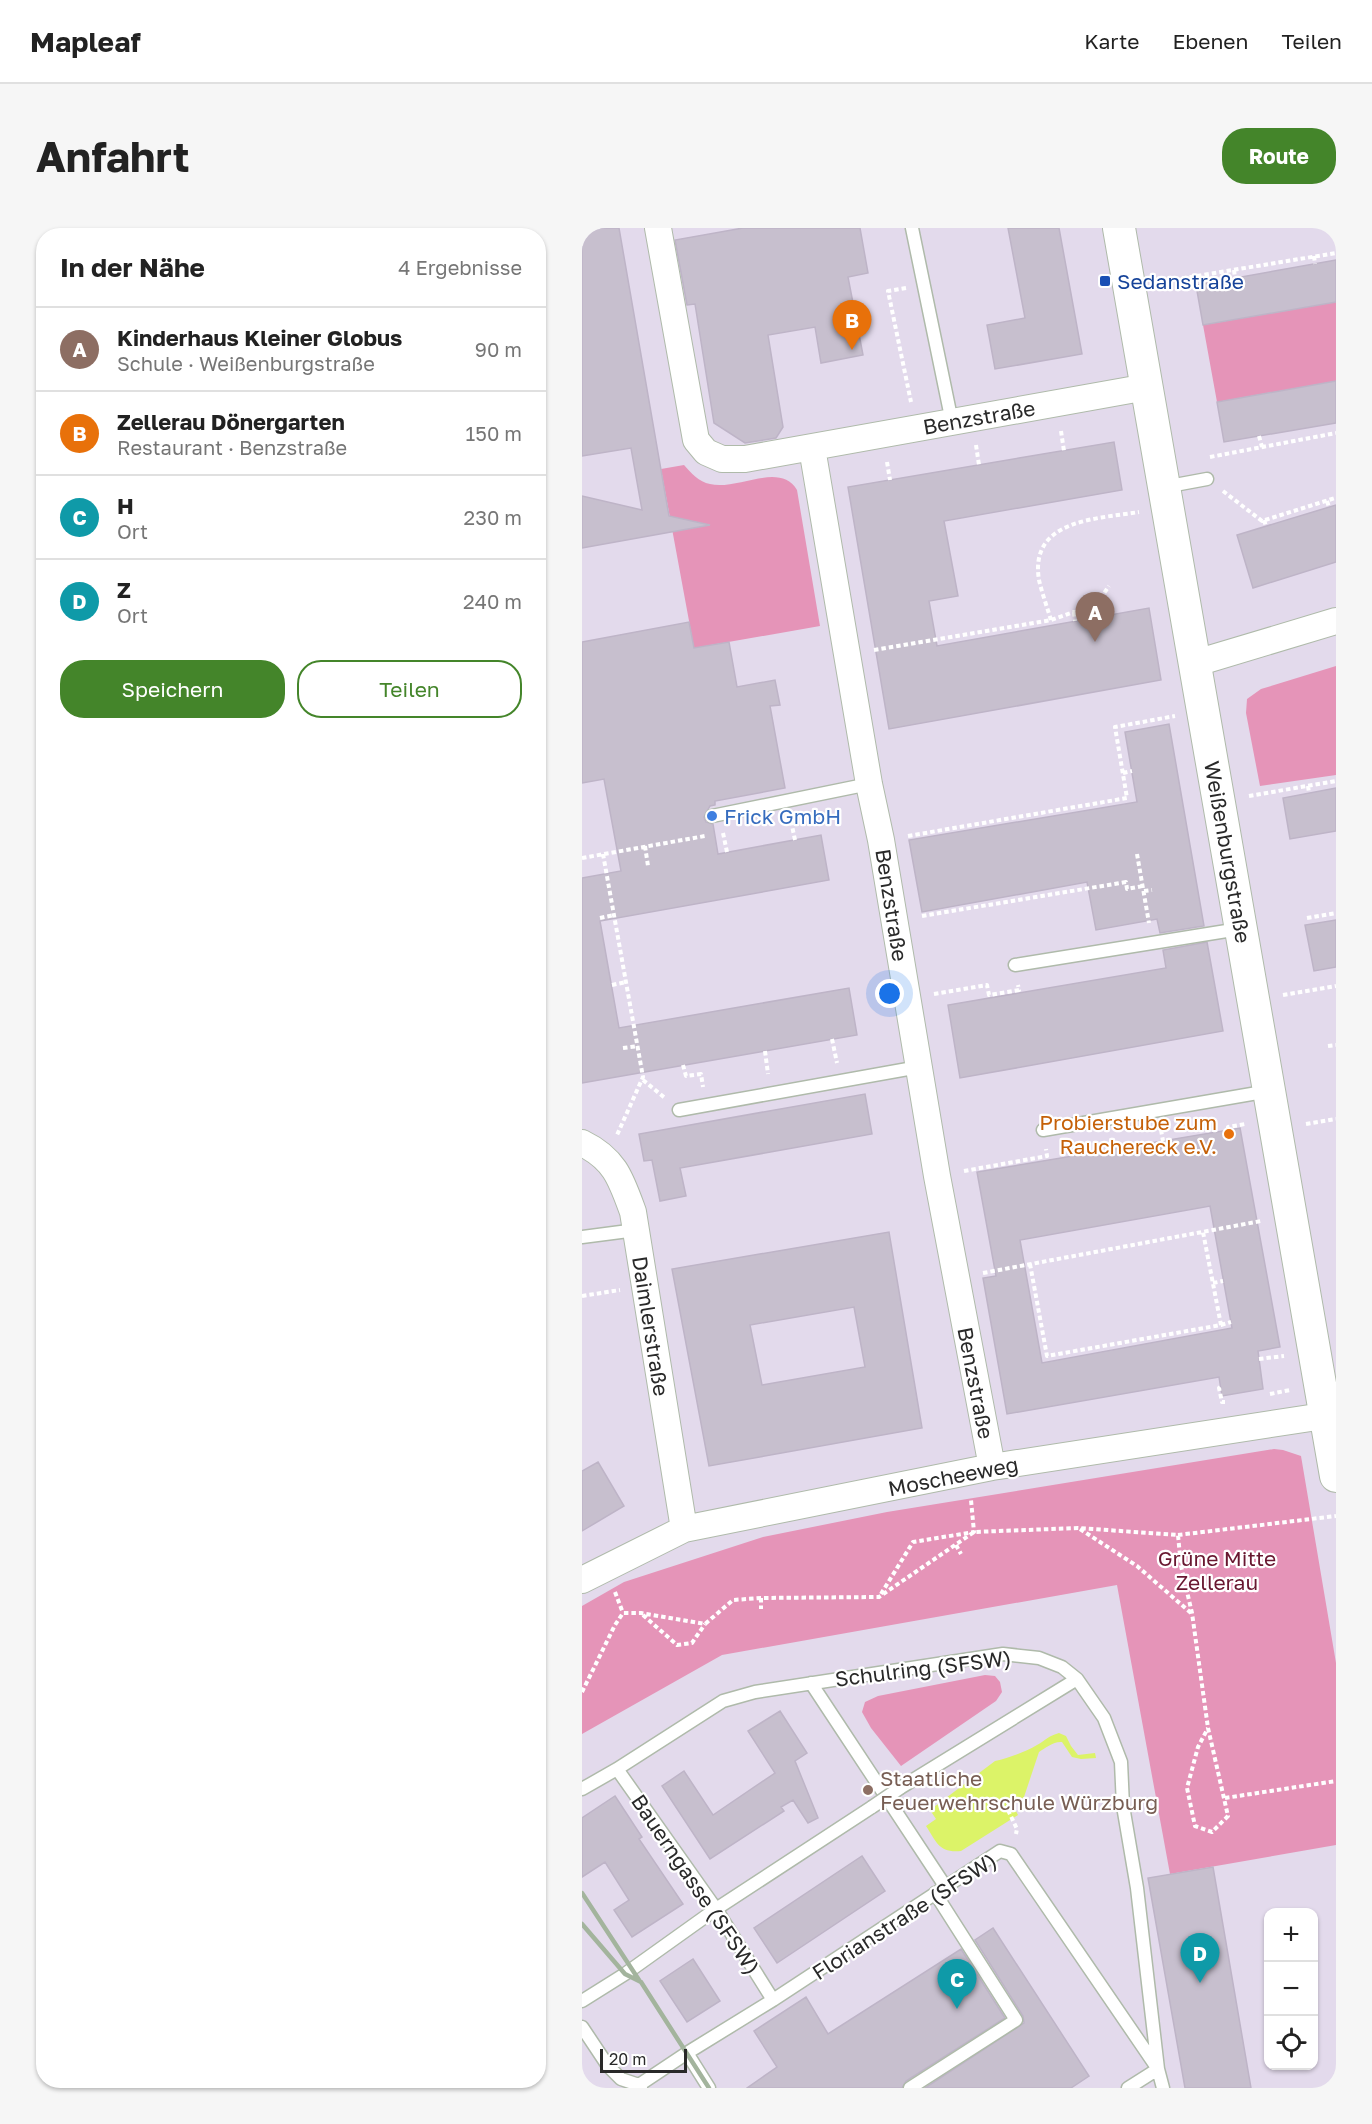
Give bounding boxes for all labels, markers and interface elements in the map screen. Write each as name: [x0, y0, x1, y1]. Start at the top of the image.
text: Mapleaf: [30, 25, 141, 58]
text: Karte: [1084, 28, 1140, 54]
text: Ebenen: [1173, 28, 1248, 54]
text: Teilen: [1281, 28, 1342, 54]
button: Route: [1222, 128, 1336, 184]
text: Anfahrt: [36, 131, 190, 181]
text: In der Nähe: [60, 252, 205, 283]
text: 4 Ergebnisse: [398, 255, 522, 279]
place label: Sedanstraße: [1117, 268, 1244, 294]
marker: Sedanstraße: [1098, 274, 1112, 288]
pin: B: [832, 300, 872, 350]
text: Kinderhaus Kleiner Globus: [117, 324, 402, 351]
text: A: [72, 337, 87, 361]
text: 90 m: [475, 337, 522, 361]
text: Schule · Weißenburgstraße: [117, 351, 375, 375]
street label: Benzstraße: [921, 394, 1037, 440]
text: Zellerau Dönergarten: [117, 408, 345, 435]
text: B: [72, 421, 87, 445]
text: 150 m: [466, 421, 522, 445]
text: Restaurant · Benzstraße: [117, 435, 347, 459]
text: H: [117, 492, 134, 519]
text: C: [72, 505, 87, 529]
text: 230 m: [464, 505, 522, 529]
text: Ort: [117, 519, 148, 543]
text: Z: [117, 576, 131, 603]
text: D: [72, 589, 87, 613]
text: 240 m: [463, 589, 522, 613]
pin: A: [1076, 592, 1114, 642]
text: Ort: [117, 603, 148, 627]
button: Speichern: [60, 660, 285, 718]
button: Teilen: [297, 660, 522, 718]
street label: Weißenburgstraße: [1199, 759, 1257, 945]
place label: Frick GmbH: [724, 803, 841, 829]
marker: Frick GmbH: [705, 809, 719, 823]
street label: Benzstraße: [870, 847, 914, 963]
your location: [875, 979, 904, 1008]
place label: Probierstube zum Rauchereck e.V.: [1039, 1109, 1217, 1159]
marker: Probierstube zum Rauchereck e.V.: [1222, 1127, 1236, 1141]
street label: Daimlerstraße: [627, 1254, 675, 1398]
street label: Benzstraße: [952, 1325, 1000, 1441]
street label: Moscheeweg: [886, 1451, 1020, 1501]
park label: Grüne Mitte Zellerau: [1158, 1545, 1276, 1595]
street label: Schulring (SFSW): [833, 1644, 1013, 1692]
place label: Staatliche Feuerwehrschule Würzburg: [880, 1765, 1158, 1815]
marker: Staatliche Feuerwehrschule Würzburg: [861, 1783, 875, 1797]
street label: Bauerngasse (SFSW): [626, 1789, 766, 1979]
street label: Florianstraße (SFSW): [807, 1847, 1001, 1985]
map controls: [1264, 1908, 1318, 2070]
button: +: [1264, 1908, 1318, 1962]
pin: D: [1180, 1934, 1220, 1983]
pin: C: [938, 1960, 976, 2009]
button: −: [1264, 1962, 1318, 2016]
button: locate: [1264, 2016, 1318, 2070]
scale bar: [600, 2046, 687, 2074]
text: 20 m: [609, 2049, 646, 2069]

